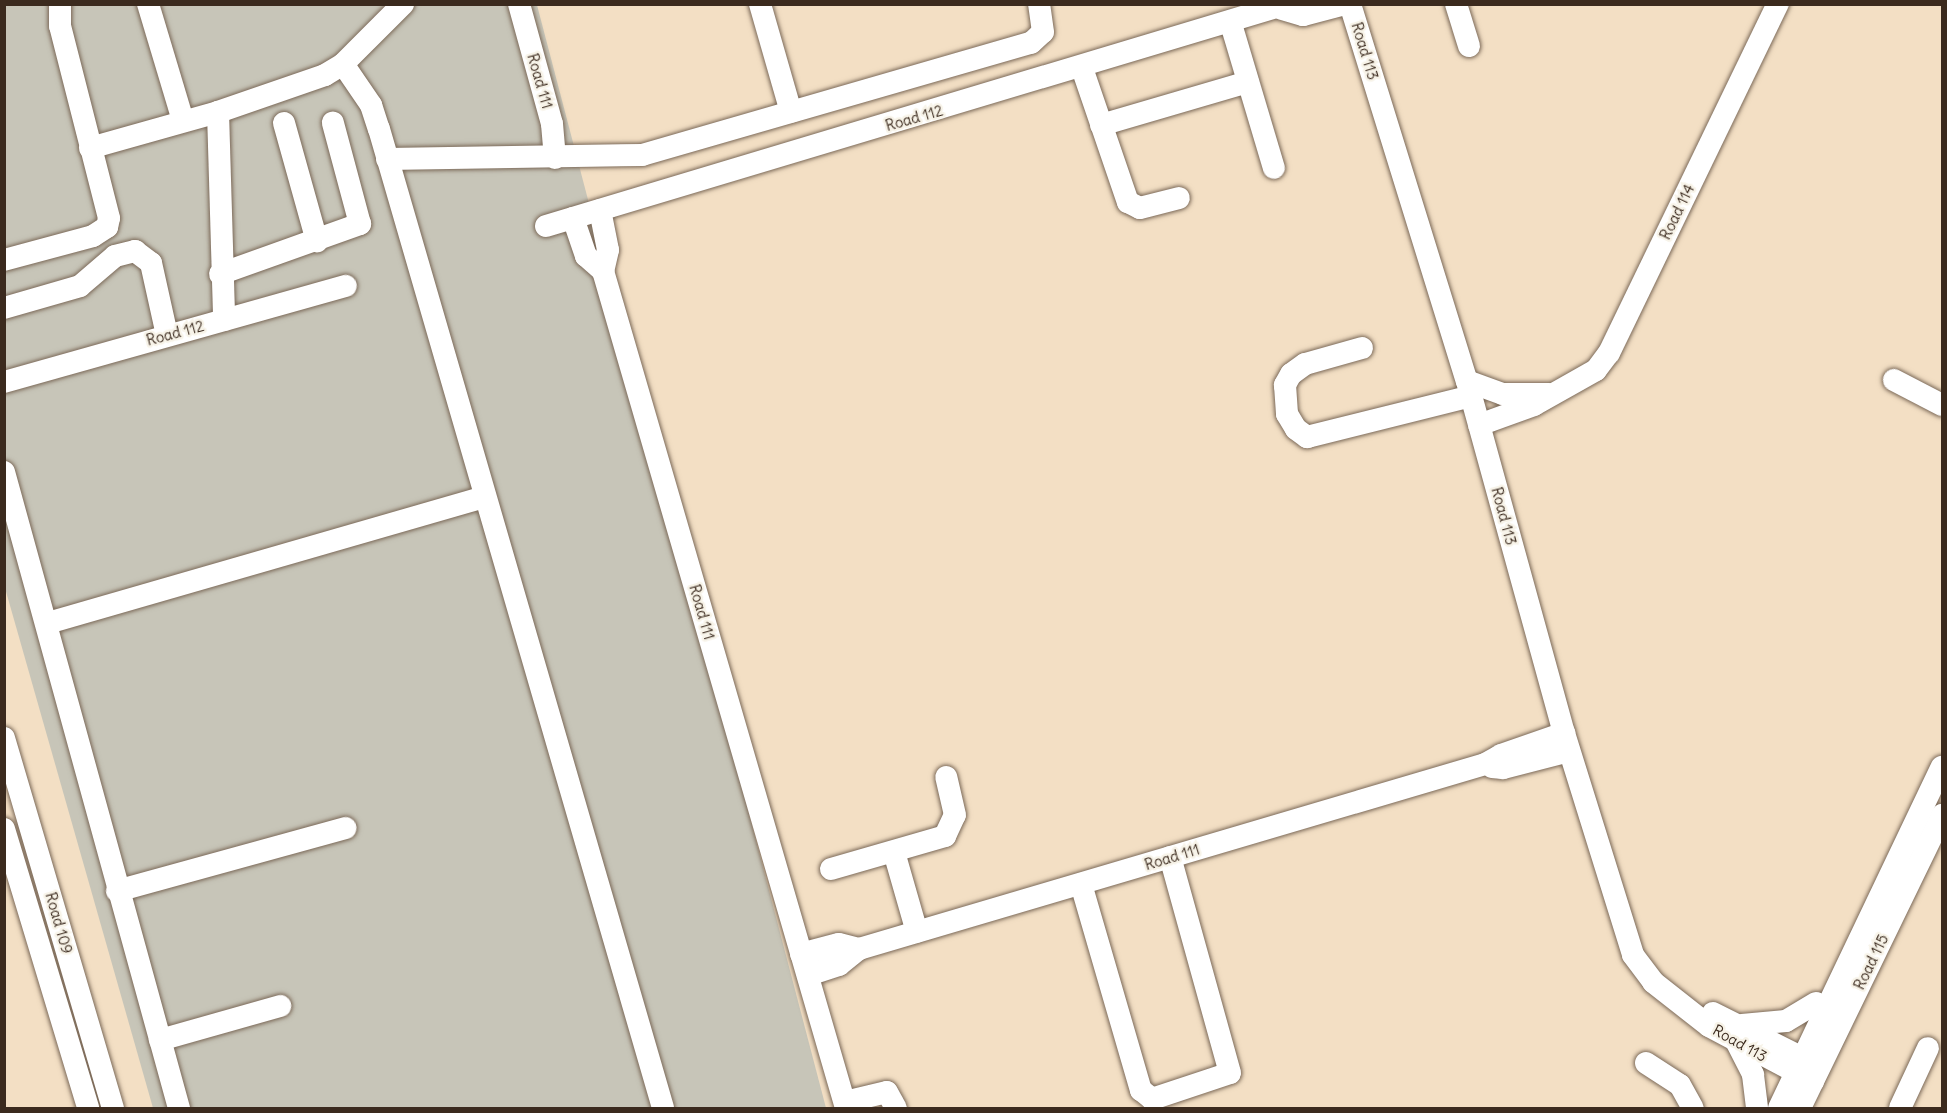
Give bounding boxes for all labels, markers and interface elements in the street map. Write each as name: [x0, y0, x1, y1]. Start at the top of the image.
street label: Road 113: [1348, 20, 1382, 82]
street label: Road 111: [524, 51, 556, 111]
street label: Road 112: [883, 101, 945, 135]
street label: Road 114: [1656, 181, 1698, 243]
street label: Road 112: [144, 317, 206, 349]
street label: Road 113: [1488, 485, 1520, 547]
street label: Road 111: [686, 582, 718, 642]
street label: Road 111: [1142, 840, 1202, 874]
street label: Road 109: [42, 890, 76, 956]
street label: Road 115: [1850, 931, 1892, 993]
street label: Road 113: [1710, 1021, 1770, 1065]

